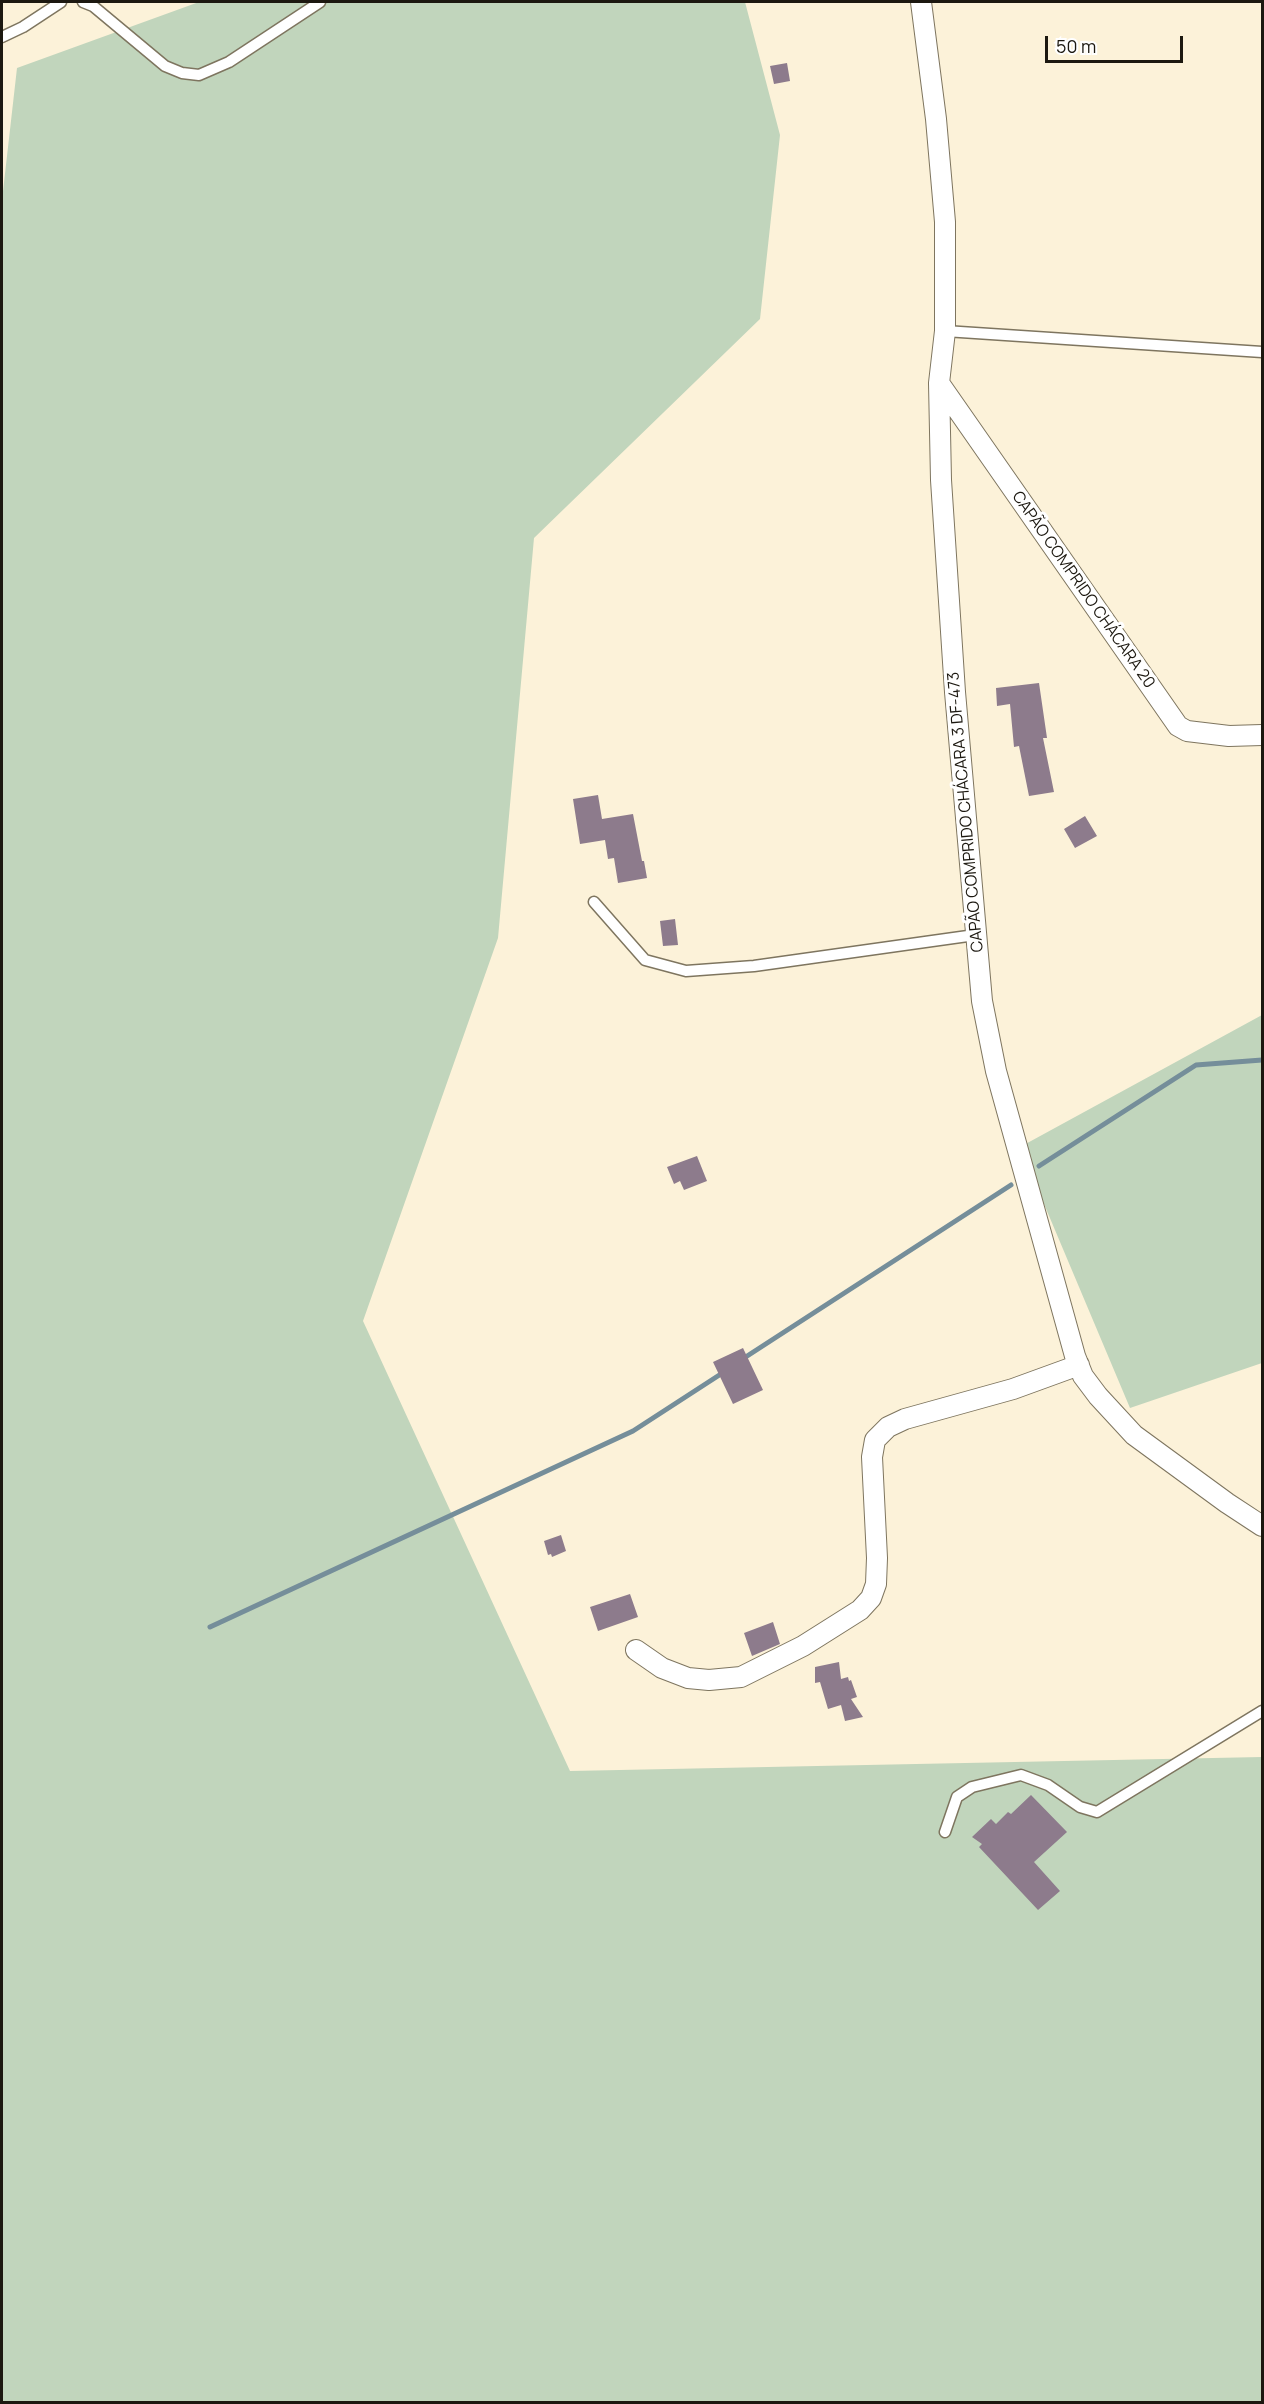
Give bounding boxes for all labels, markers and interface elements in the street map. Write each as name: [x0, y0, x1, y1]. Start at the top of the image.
scale bar: [1048, 24, 1186, 62]
text: 50 m: [1056, 34, 1096, 58]
street label: CAPÃO COMPRIDO CHÁCARA 20: [1007, 488, 1159, 692]
street label: CAPÃO COMPRIDO CHÁCARA 3 DF-473: [944, 671, 988, 953]

